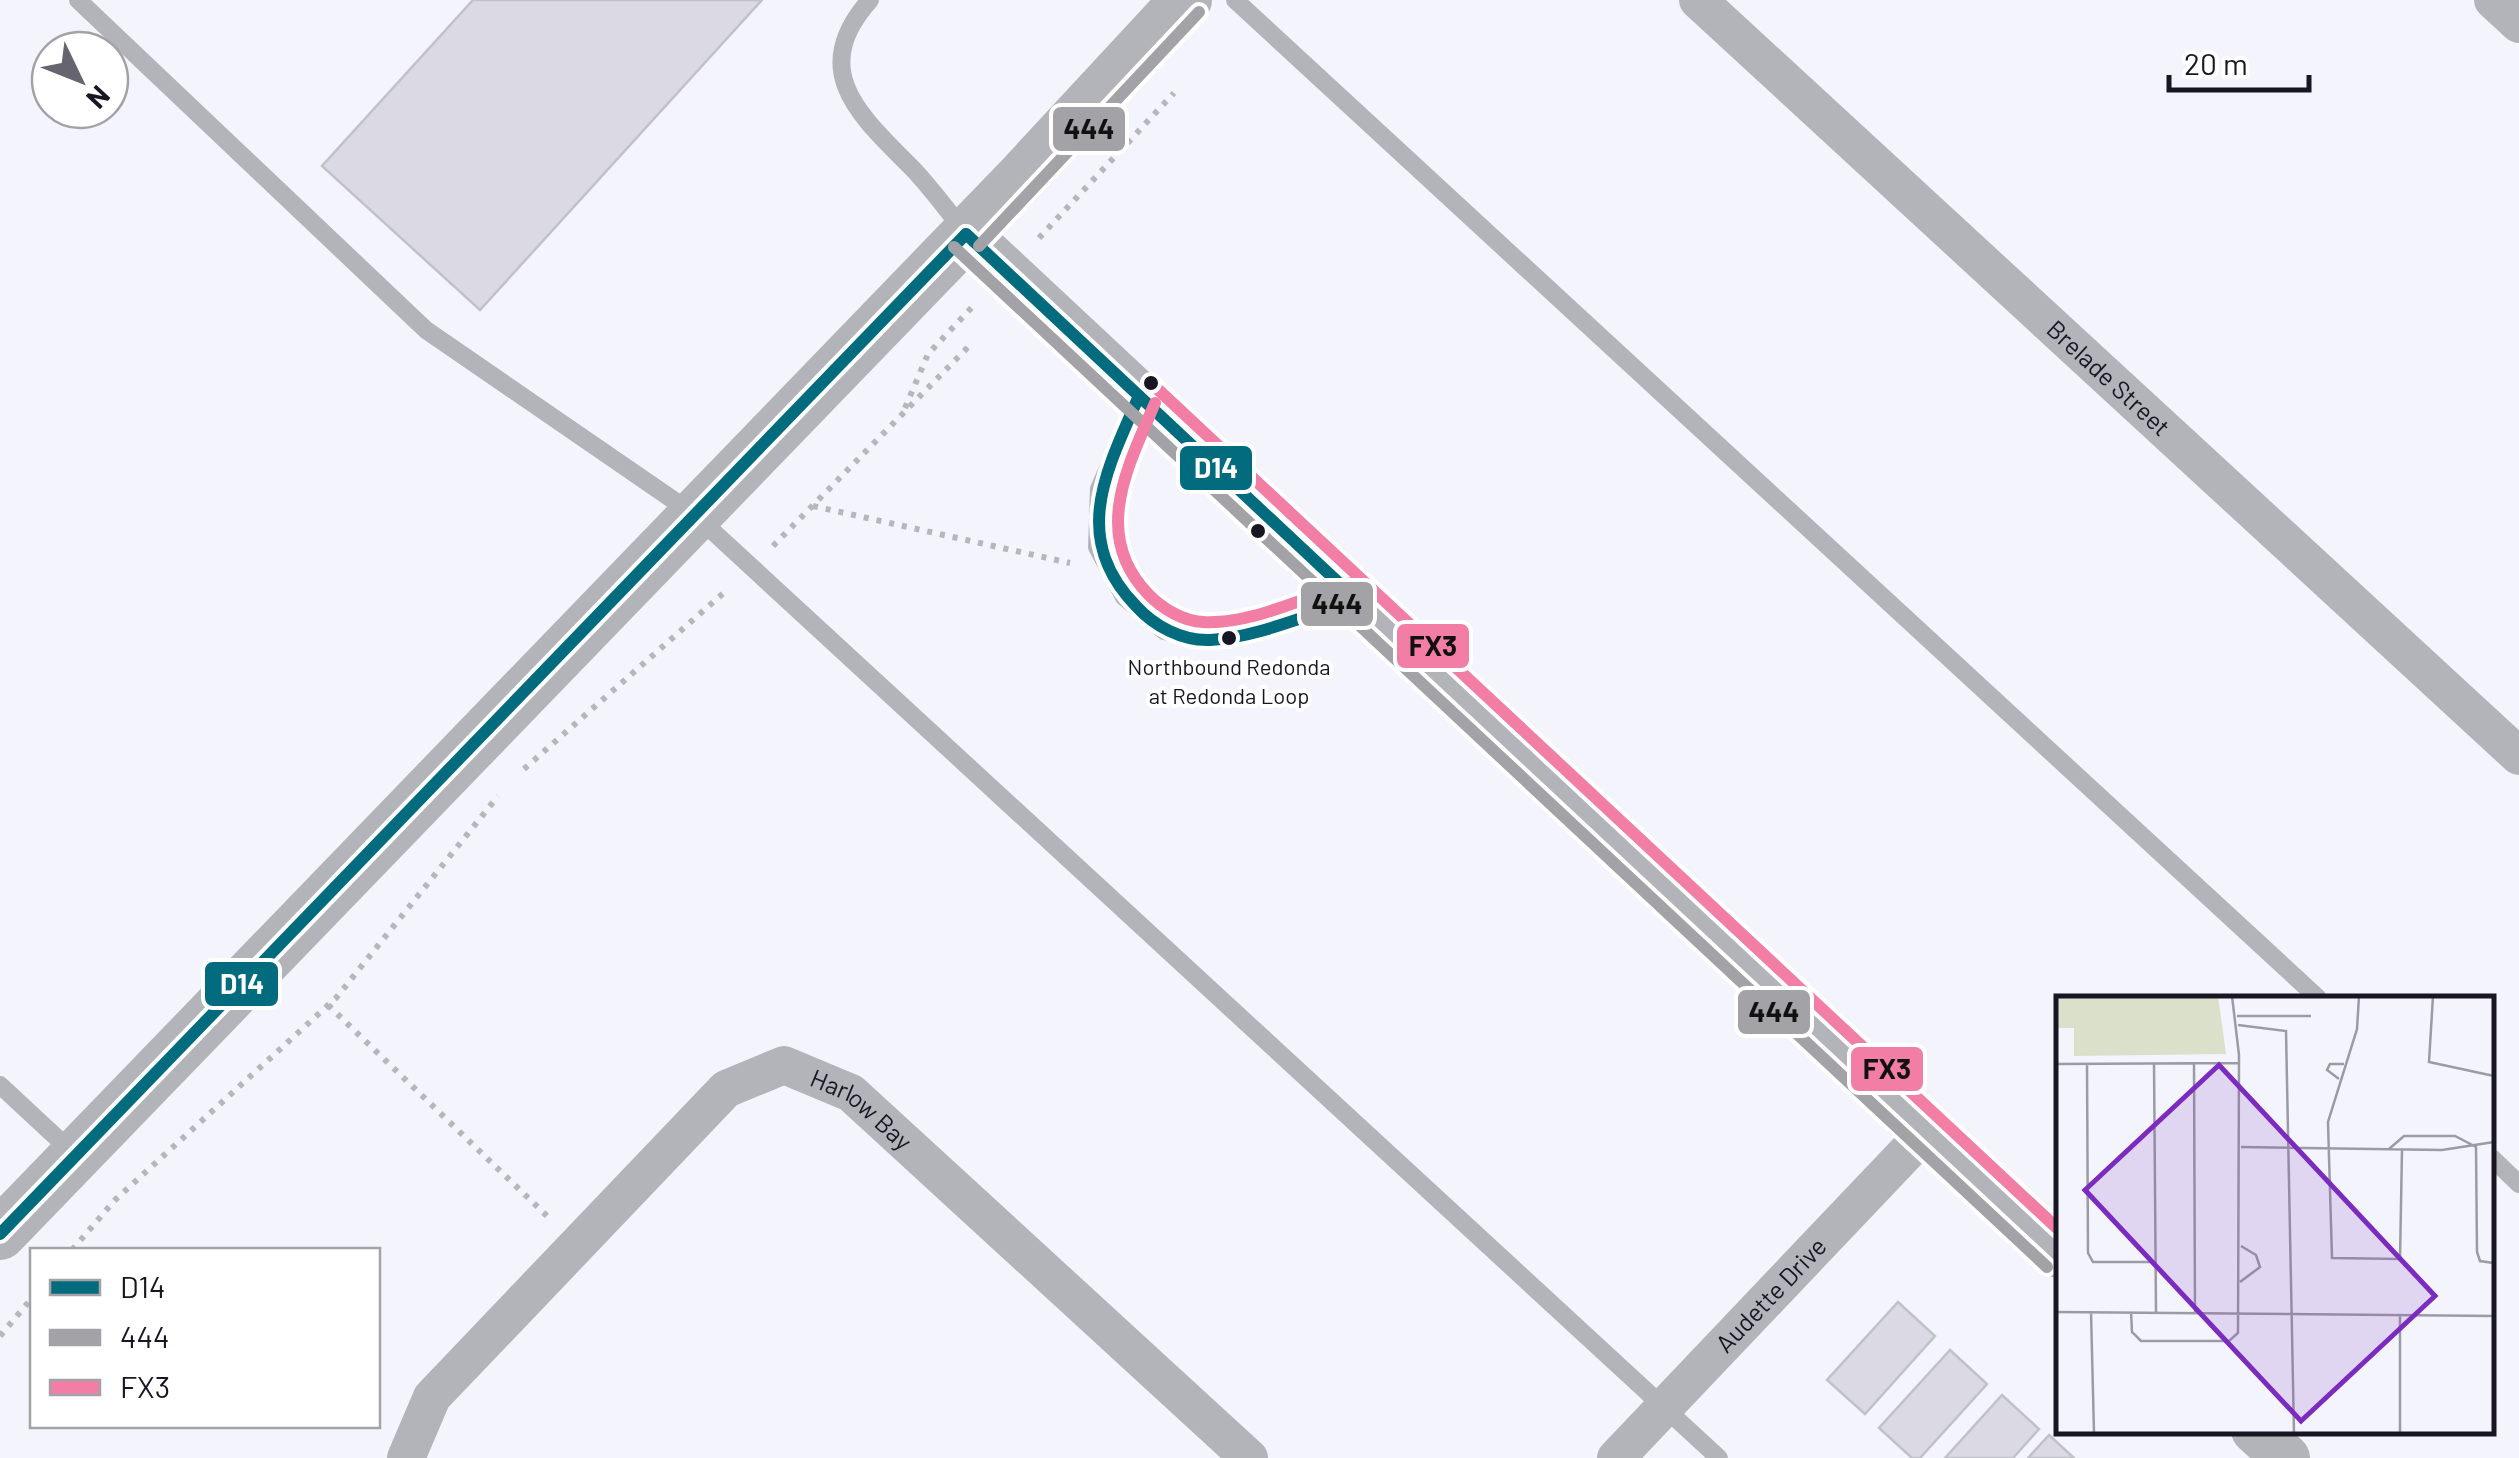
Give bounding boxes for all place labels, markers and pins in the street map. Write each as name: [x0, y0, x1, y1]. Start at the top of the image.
unlabelled marker: [1141, 373, 1161, 393]
unlabelled marker: [1248, 521, 1268, 541]
marker: Northbound Redonda at Redonda Loop: [1219, 628, 1239, 648]
place label: Northbound Redonda at Redonda Loop: [1128, 653, 1330, 708]

